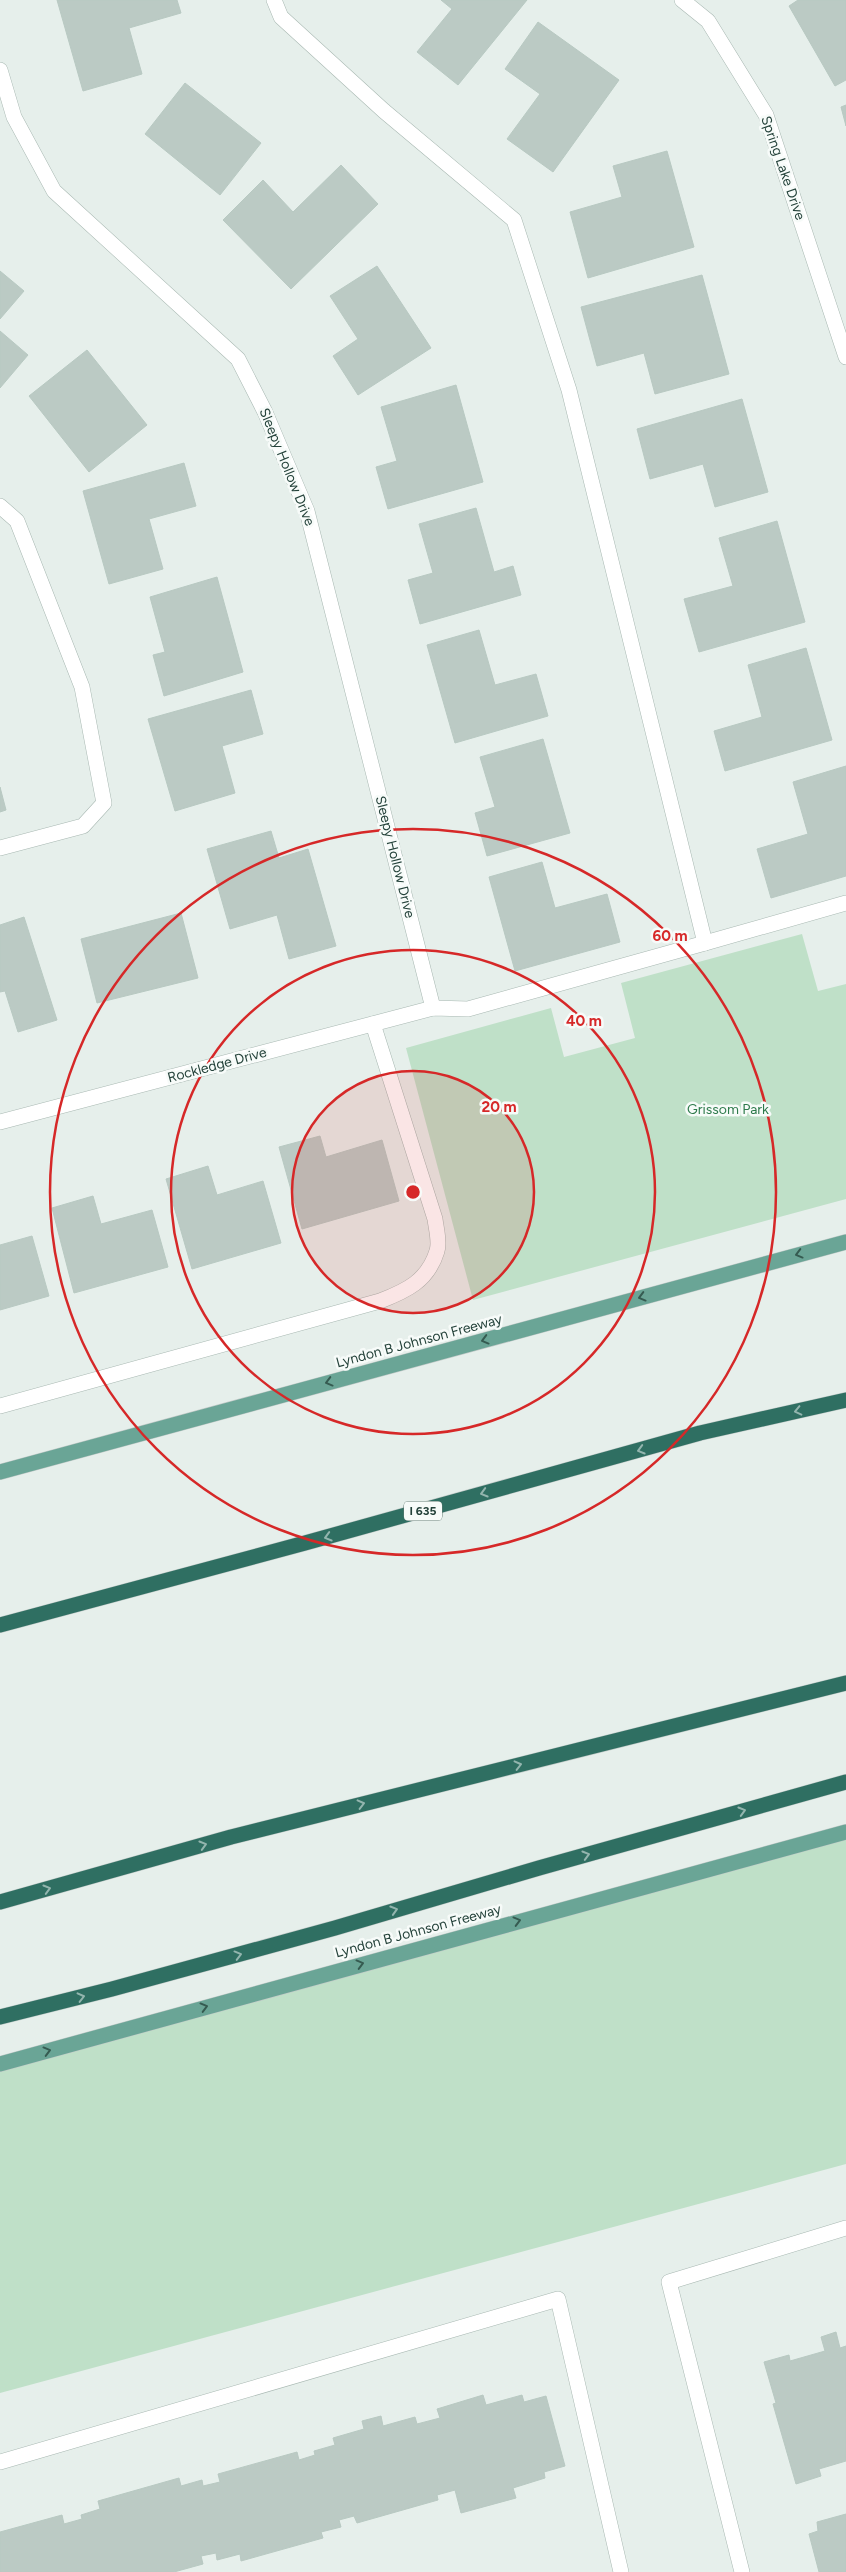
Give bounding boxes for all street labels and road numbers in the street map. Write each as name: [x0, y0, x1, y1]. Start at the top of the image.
street label: Spring Lake Drive: [757, 114, 809, 223]
street label: Sleepy Hollow Drive: [256, 406, 319, 529]
street label: Sleepy Hollow Drive: [372, 794, 419, 920]
street label: Rockledge Drive: [166, 1044, 269, 1086]
street label: Lyndon B Johnson Freeway: [334, 1310, 505, 1371]
road number: I 635: [404, 1502, 442, 1520]
street label: Lyndon B Johnson Freeway: [333, 1900, 504, 1961]

